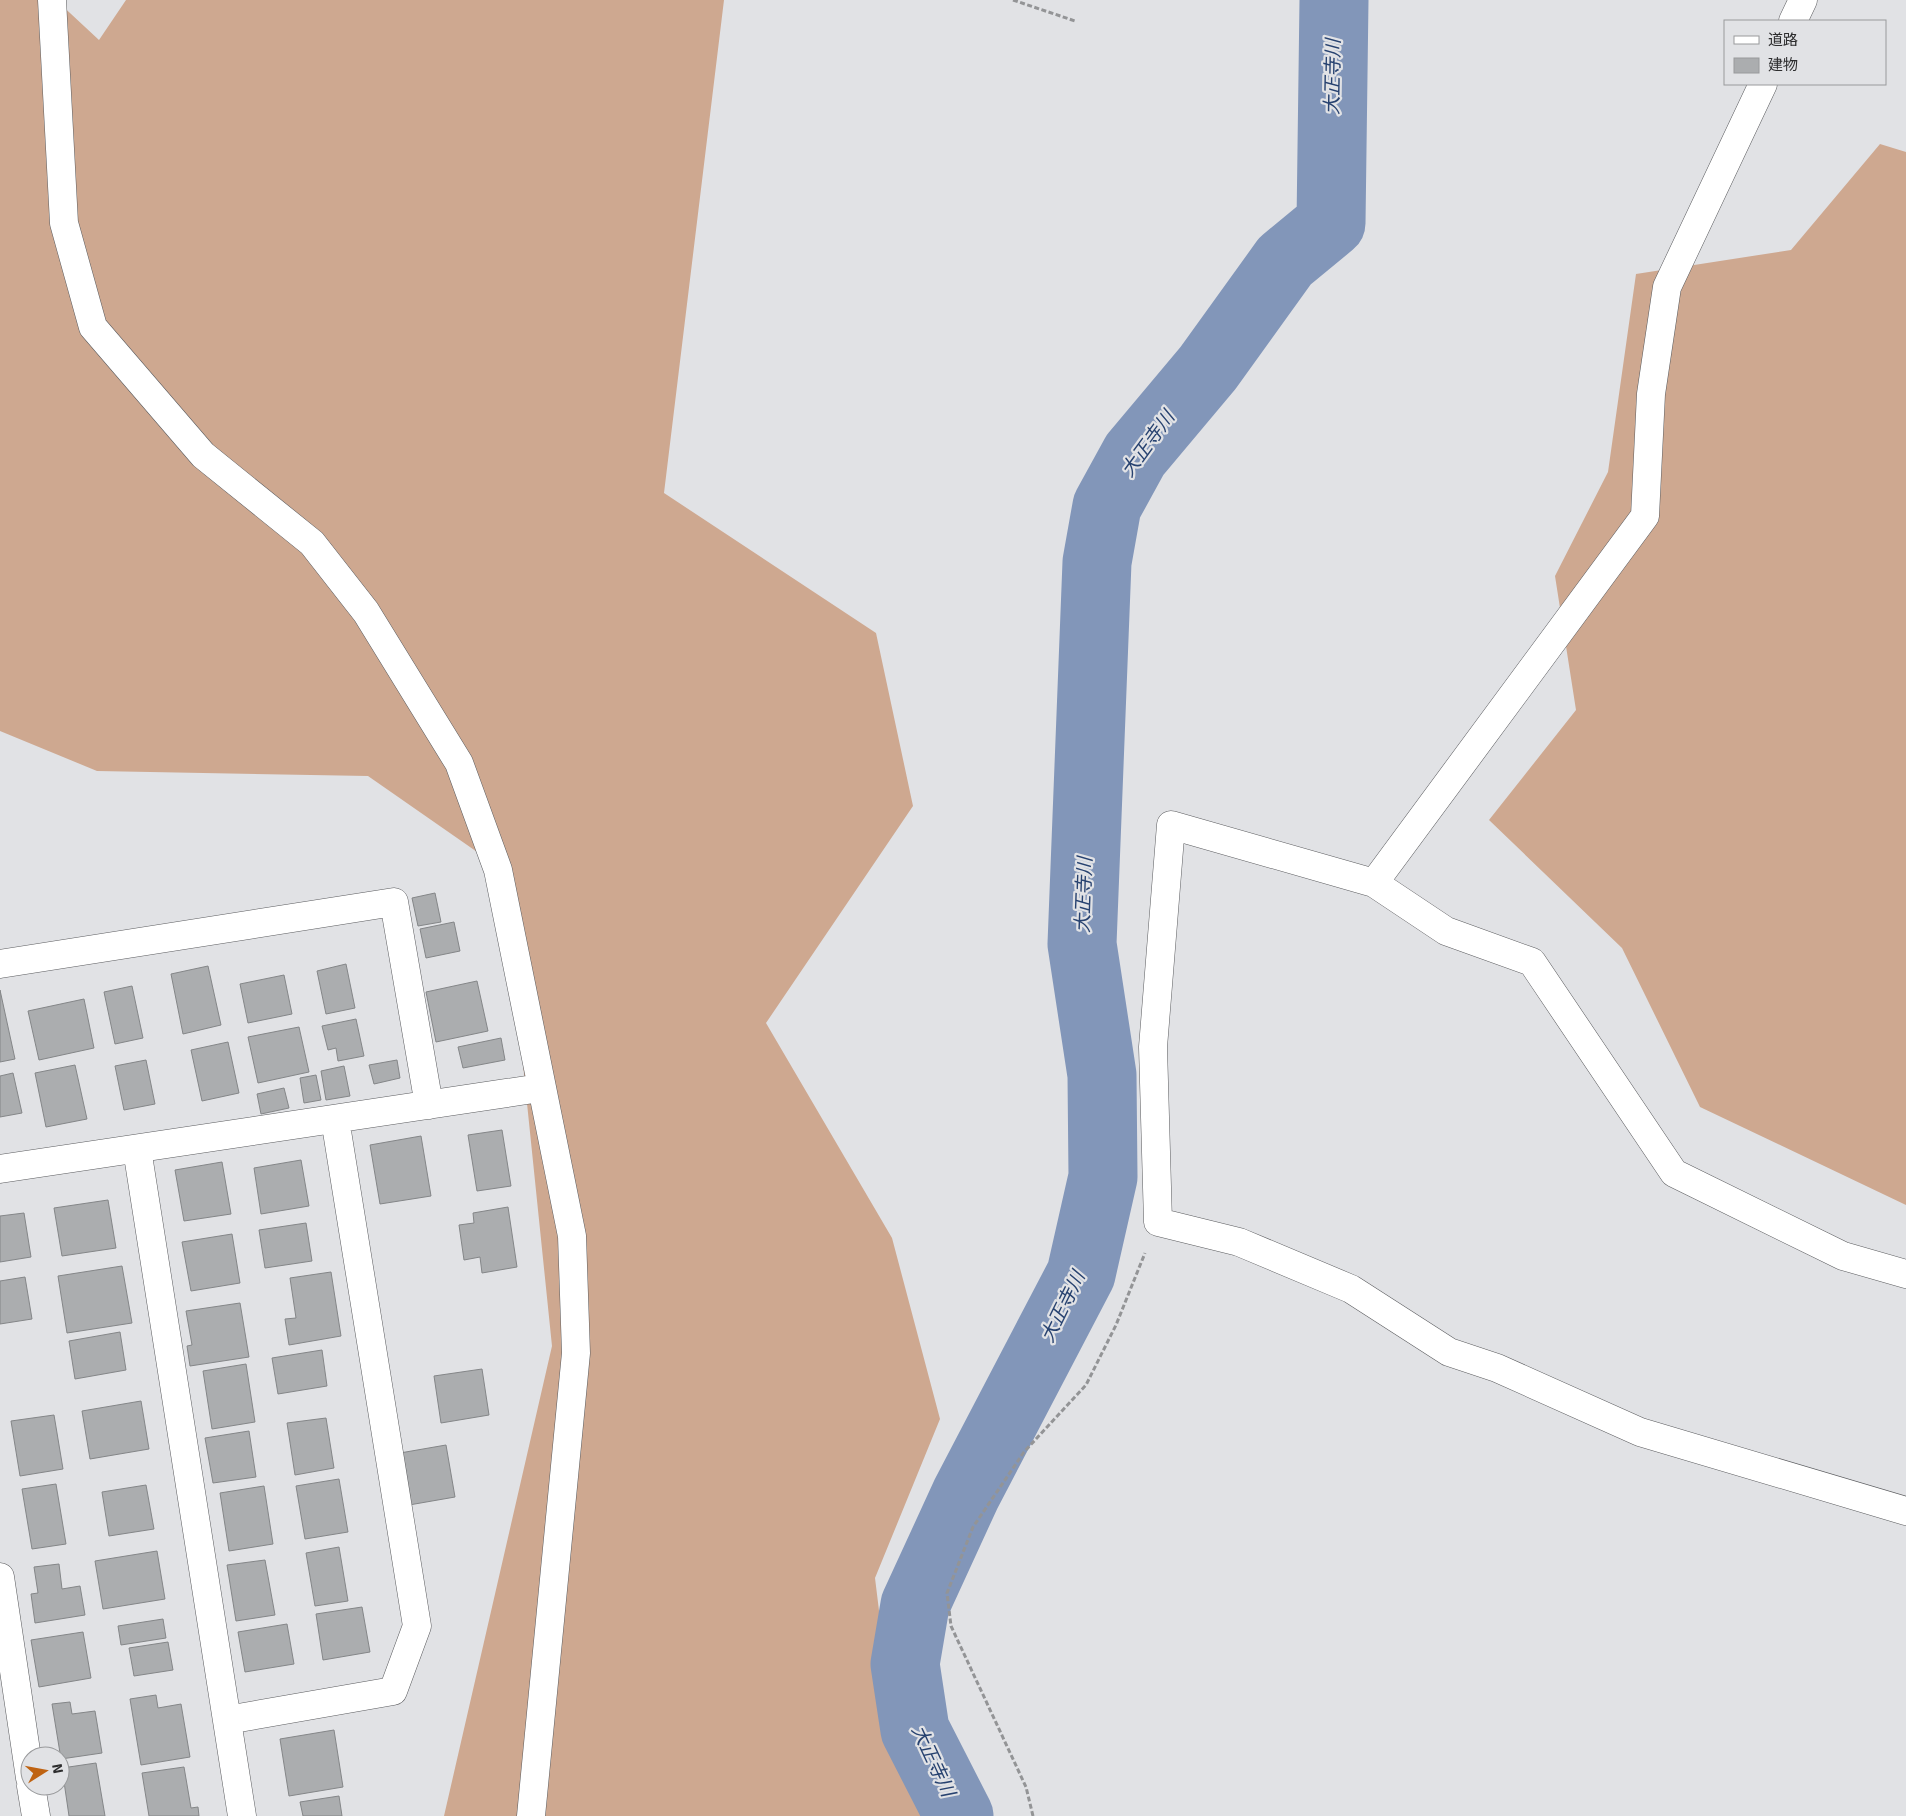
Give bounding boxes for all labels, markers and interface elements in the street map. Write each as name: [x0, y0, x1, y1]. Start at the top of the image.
legend: [1724, 20, 1886, 85]
text: 道路: [1768, 31, 1798, 49]
water label: 大正寺川: [1320, 37, 1346, 115]
text: 建物: [1768, 56, 1798, 74]
water label: 大正寺川: [1116, 405, 1181, 482]
water label: 大正寺川: [1071, 855, 1097, 933]
water label: 大正寺川: [1036, 1266, 1091, 1346]
water label: 大正寺川: [906, 1721, 961, 1802]
north arrow: [20, 1746, 70, 1796]
text: N: [48, 1762, 67, 1775]

